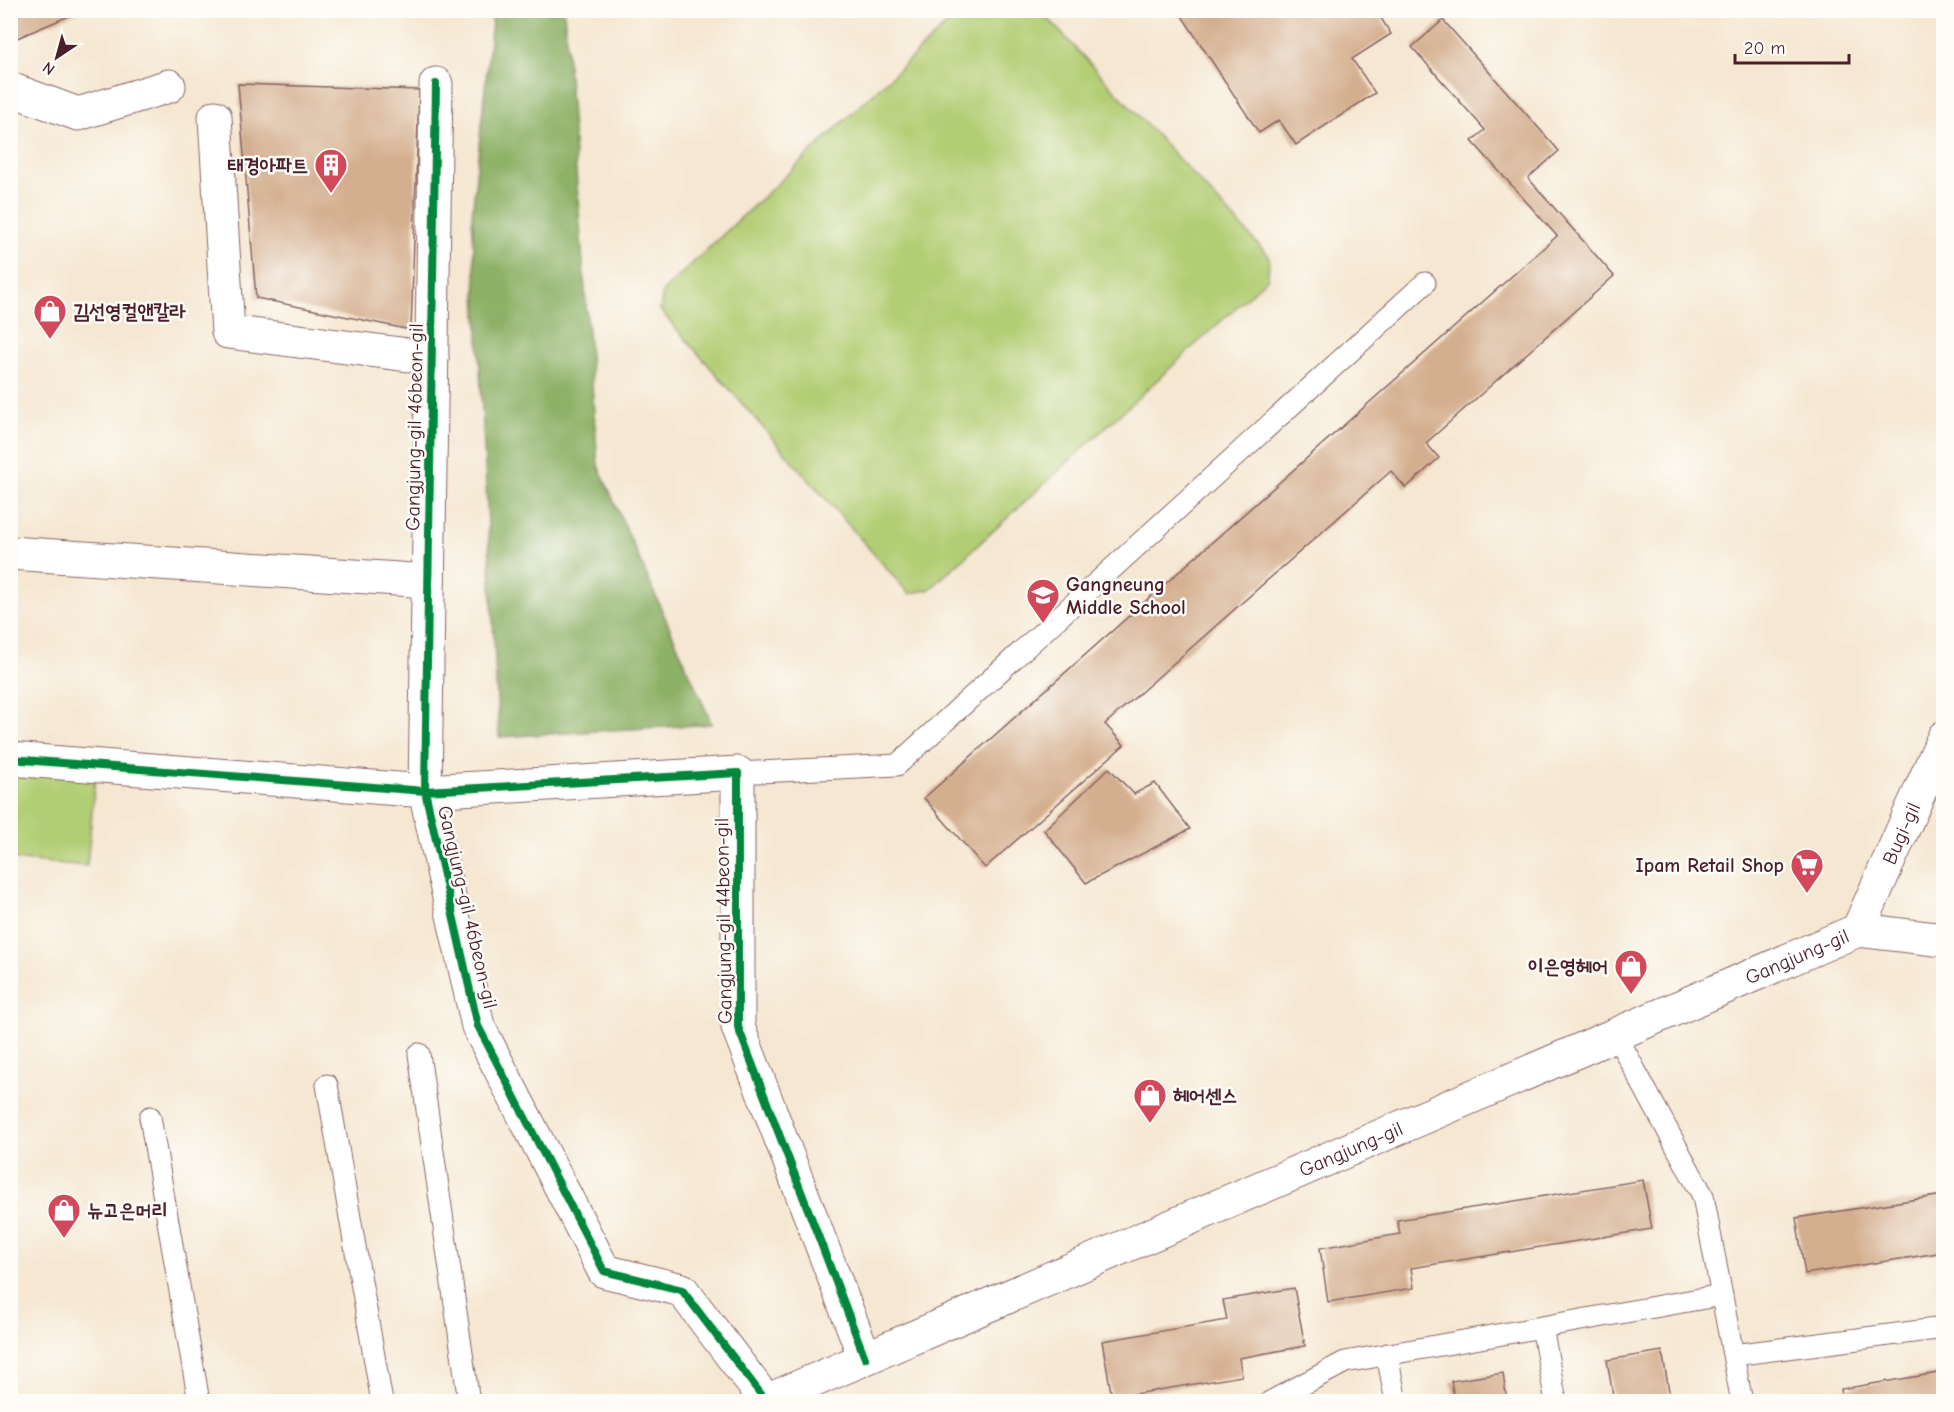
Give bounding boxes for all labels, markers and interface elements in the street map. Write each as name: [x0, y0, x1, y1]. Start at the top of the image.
north arrow: [27, 27, 87, 87]
scale bar: [1735, 27, 1849, 65]
text: 20 m: [1744, 38, 1785, 59]
text: N: [39, 58, 58, 79]
building icon: 태경아파트: [313, 147, 349, 194]
place label: 태경아파트: [228, 154, 308, 177]
shop icon: 김선영컬앤칼라: [32, 293, 68, 340]
place label: 김선영컬앤칼라: [73, 300, 187, 323]
street label: Gangjung-gil 46beon-gil: [401, 323, 428, 531]
place label: Gangneung Middle School: [1066, 573, 1186, 619]
school or university icon: Gangneung Middle School: [1025, 577, 1061, 624]
street label: Bugi-gil: [1878, 799, 1925, 868]
street label: Gangjung-gil 46beon-gil: [433, 803, 502, 1011]
street label: Gangjung-gil 44beon-gil: [710, 818, 737, 1024]
supermarket icon: Ipam Retail Shop: [1789, 847, 1825, 894]
place label: Ipam Retail Shop: [1636, 854, 1784, 877]
street label: Gangjung-gil: [1742, 924, 1852, 989]
shop icon: 이은영헤어: [1613, 948, 1649, 995]
place label: 이은영헤어: [1528, 955, 1608, 978]
shop icon: 헤어센스: [1132, 1077, 1168, 1124]
place label: 헤어센스: [1173, 1084, 1237, 1107]
street label: Gangjung-gil: [1296, 1117, 1406, 1182]
shop icon: 뉴고은머리: [46, 1192, 82, 1239]
place label: 뉴고은머리: [87, 1199, 167, 1222]

